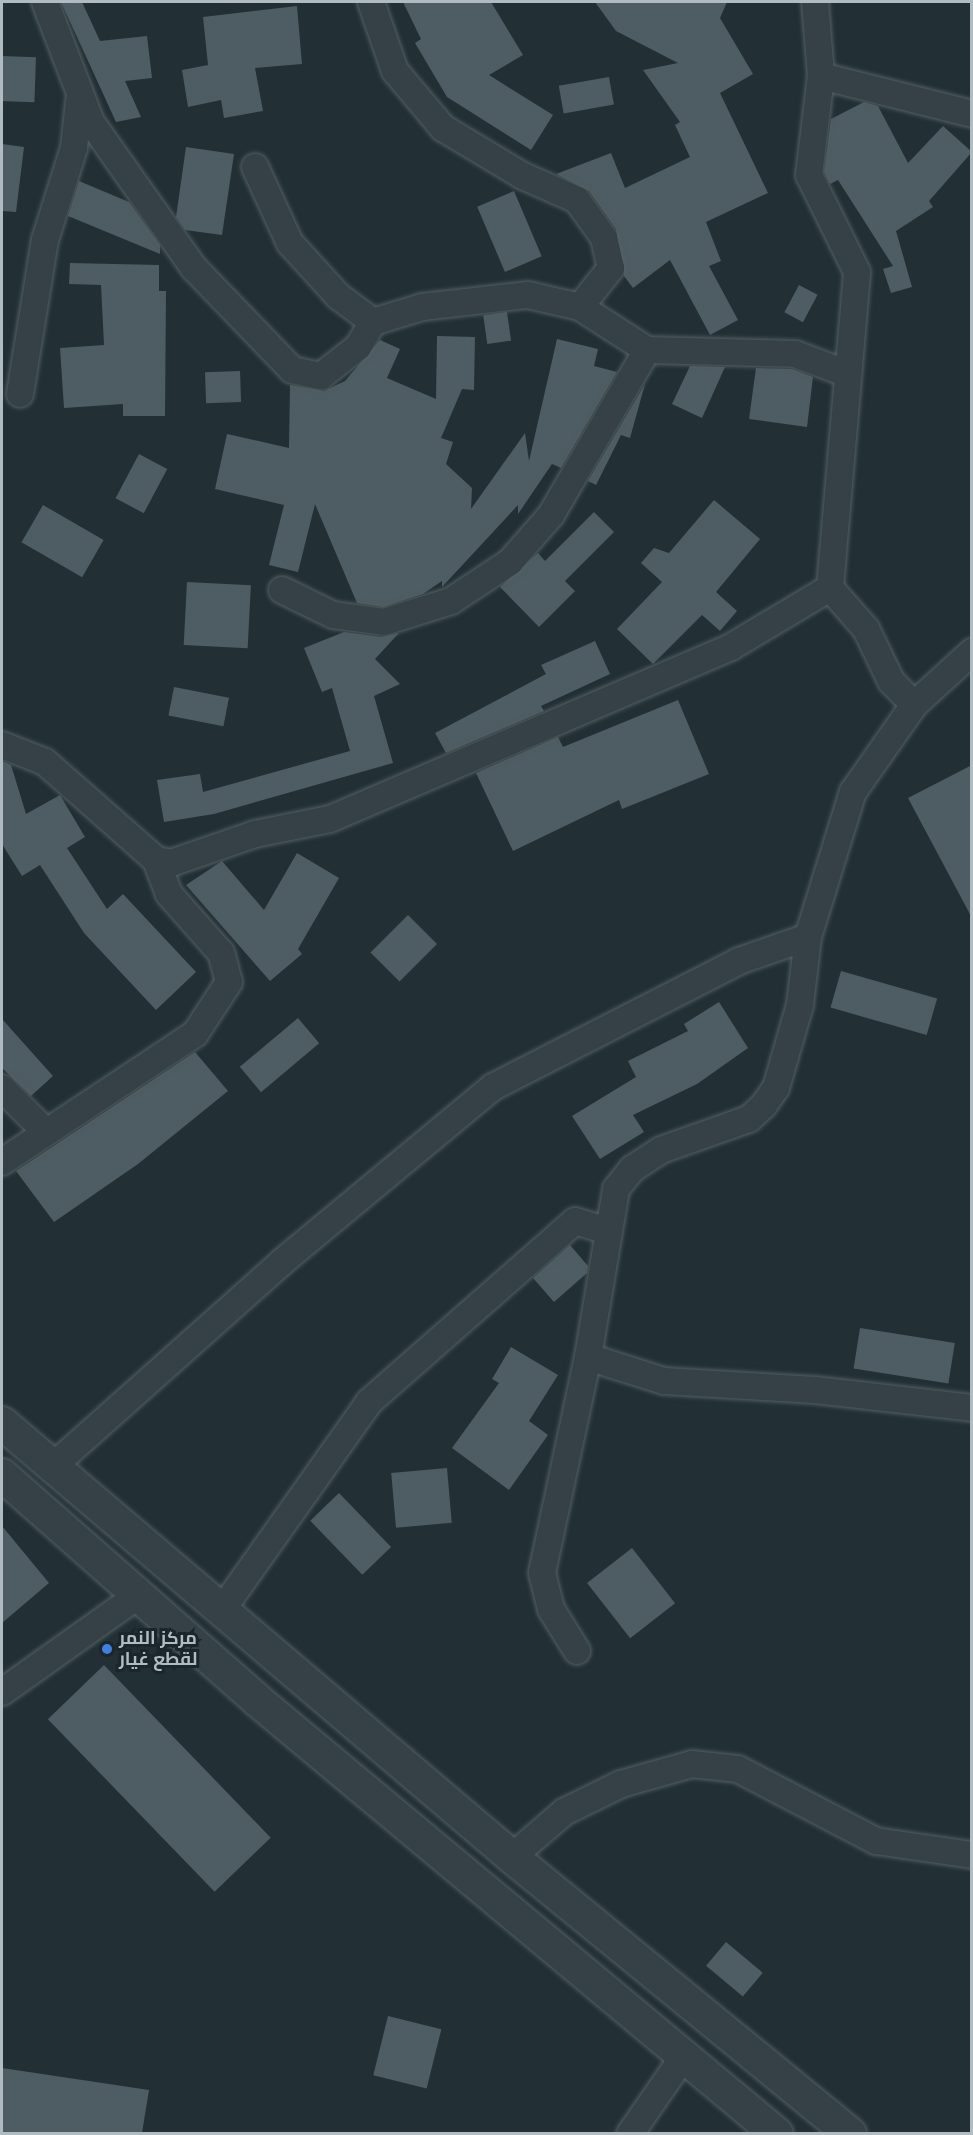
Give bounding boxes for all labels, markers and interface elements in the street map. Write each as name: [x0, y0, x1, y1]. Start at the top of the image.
place label: مركز النمر لقطع غيار: [119, 1628, 197, 1670]
marker: مركز النمر لقطع غيار: [100, 1642, 114, 1656]

